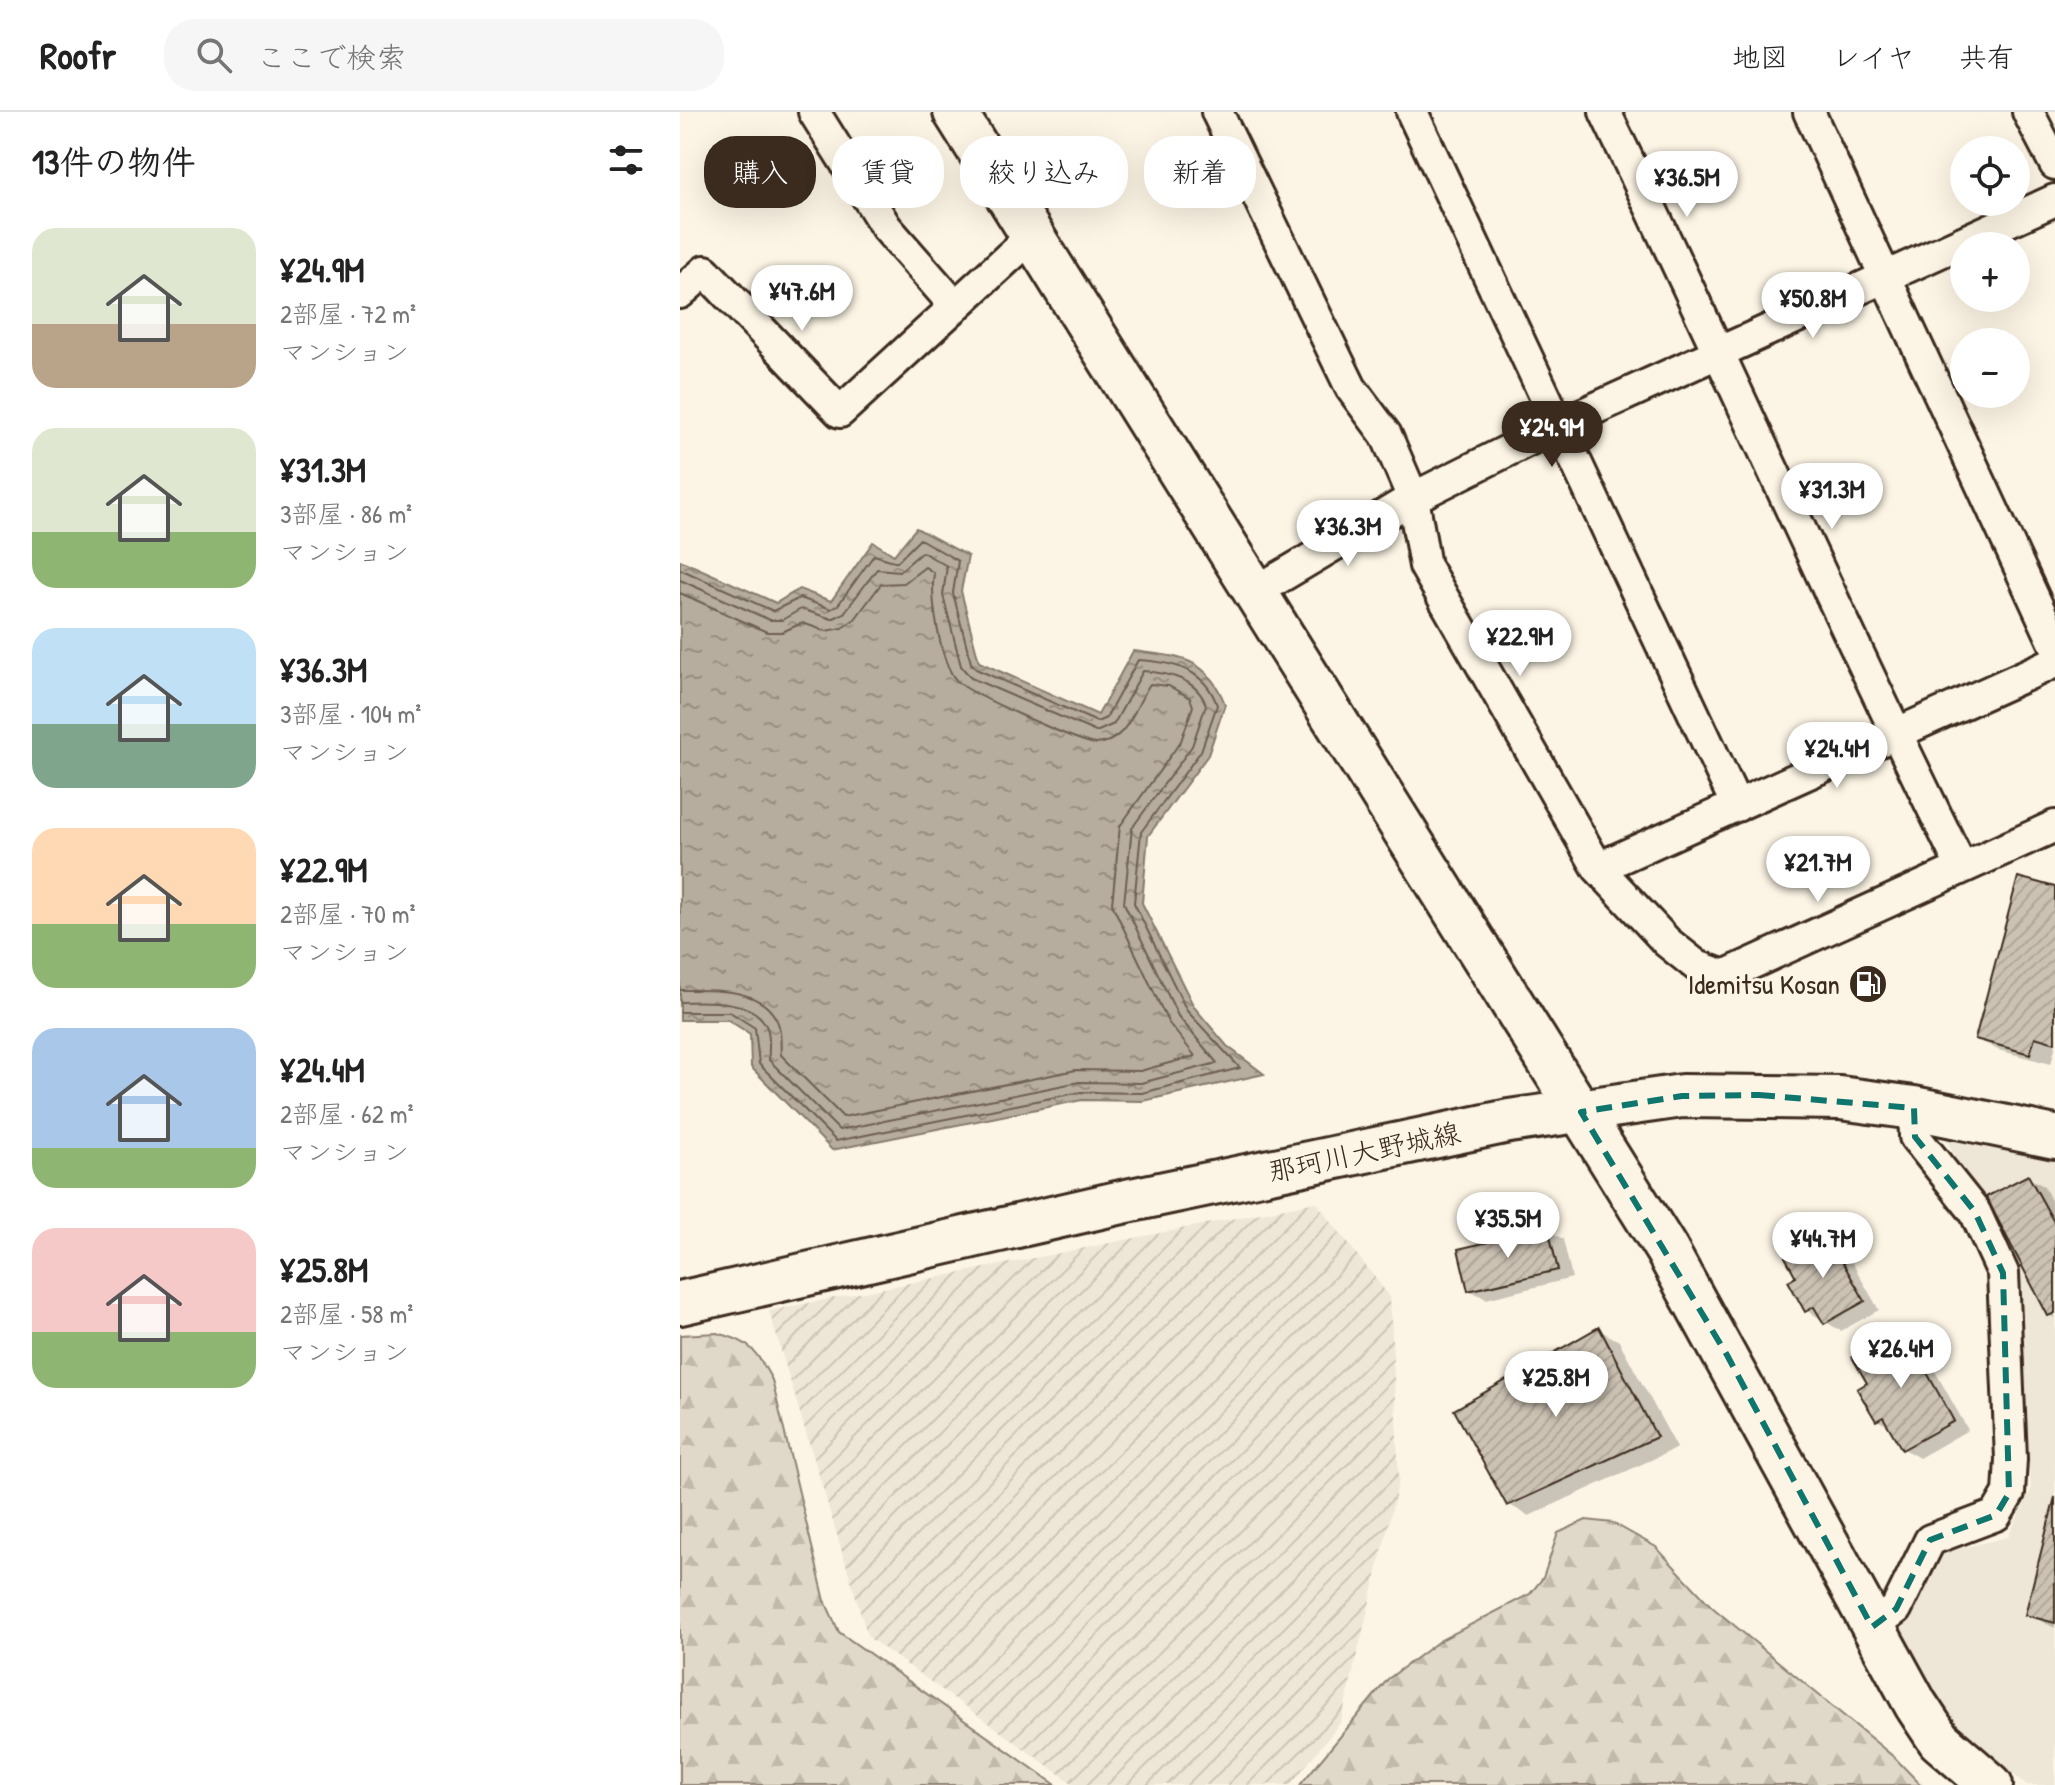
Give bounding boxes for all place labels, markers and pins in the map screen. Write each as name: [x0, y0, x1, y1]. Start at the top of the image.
pin: ¥36.5M: [1622, 151, 1752, 219]
pin: ¥47.6M: [737, 265, 867, 333]
pin: ¥50.8M: [1748, 272, 1878, 340]
pin: ¥24.9M: [1487, 401, 1617, 469]
pin: ¥31.3M: [1767, 463, 1897, 531]
pin: ¥36.3M: [1283, 500, 1413, 568]
pin: ¥22.9M: [1455, 610, 1585, 678]
pin: ¥24.4M: [1772, 722, 1902, 790]
pin: ¥21.7M: [1753, 836, 1883, 904]
fuel station icon: Idemitsu Kosan: [1847, 963, 1889, 1005]
place label: Idemitsu Kosan: [1688, 965, 1840, 1003]
pin: ¥35.5M: [1443, 1192, 1573, 1260]
pin: ¥44.7M: [1758, 1212, 1888, 1280]
pin: ¥26.4M: [1836, 1322, 1966, 1390]
pin: ¥25.8M: [1491, 1351, 1621, 1419]

